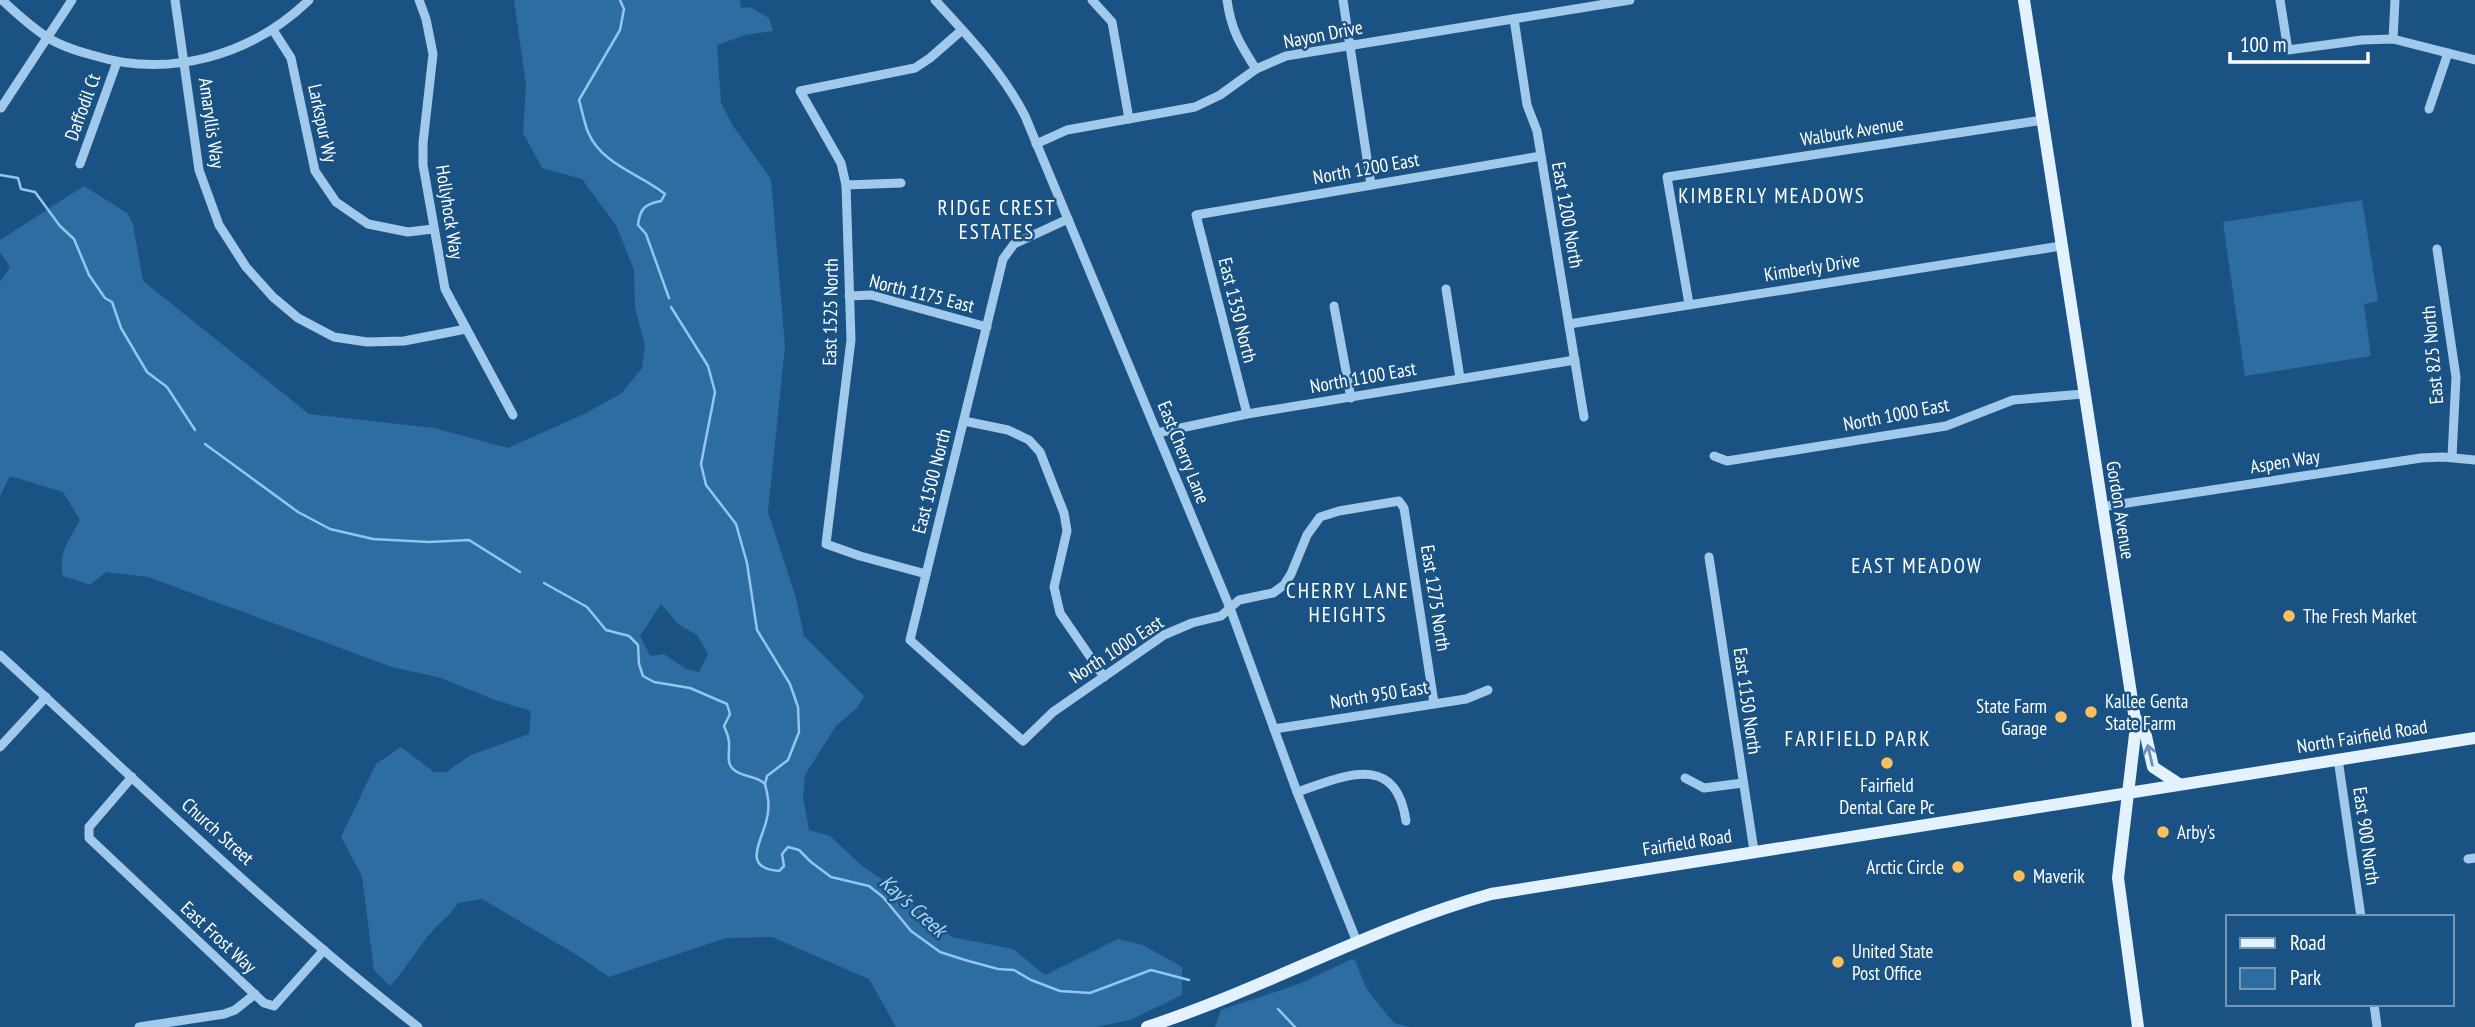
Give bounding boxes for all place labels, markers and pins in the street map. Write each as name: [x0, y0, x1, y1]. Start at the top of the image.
place label: The Fresh Market: [2303, 604, 2417, 628]
marker: The Fresh Market: [2281, 608, 2297, 624]
place label: Kallee Genta State Farm: [2105, 689, 2188, 735]
place label: State Farm Garage: [1976, 694, 2047, 740]
marker: Kallee Genta State Farm: [2083, 704, 2099, 720]
marker: State Farm Garage: [2053, 709, 2069, 725]
marker: Fairfield Dental Care Pc: [1879, 755, 1895, 771]
place label: Fairfield Dental Care Pc: [1839, 773, 1935, 819]
place label: Arby's: [2177, 820, 2215, 844]
marker: Arby's: [2155, 824, 2171, 840]
place label: Arctic Circle: [1866, 855, 1944, 879]
marker: Arctic Circle: [1950, 859, 1966, 875]
place label: Maverik: [2033, 864, 2085, 888]
marker: Maverik: [2011, 868, 2027, 884]
place label: United State Post Office: [1852, 939, 1934, 985]
marker: United State Post Office: [1830, 954, 1846, 970]

